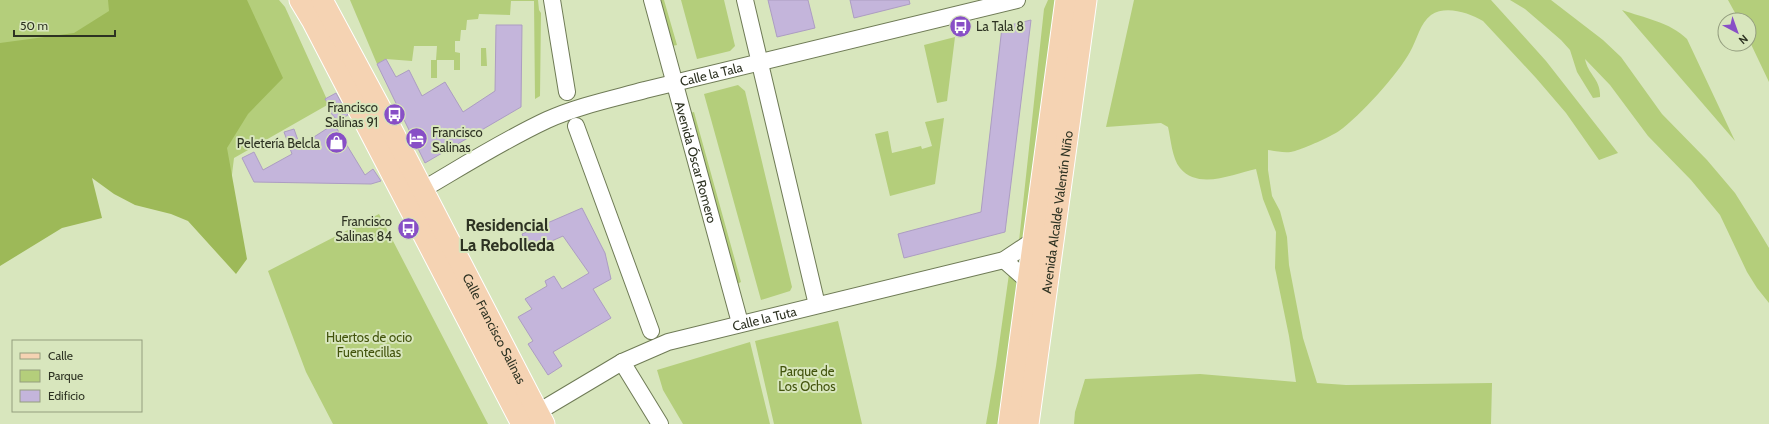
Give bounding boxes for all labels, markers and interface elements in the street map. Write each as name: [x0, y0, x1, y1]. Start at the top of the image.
scale bar: [14, 12, 115, 38]
north arrow: [1717, 12, 1757, 52]
bus stop icon: La Tala 8: [948, 13, 974, 39]
text: 50 m: [20, 18, 48, 33]
place label: La Tala 8: [976, 18, 1024, 34]
text: N: [1736, 32, 1751, 47]
street label: Calle la Tala: [678, 59, 745, 89]
place label: Francisco Salinas 91: [325, 99, 378, 130]
street label: Avenida Óscar Romero: [672, 99, 720, 225]
bus stop icon: Francisco Salinas 91: [381, 101, 407, 127]
place label: Francisco Salinas: [432, 124, 483, 155]
hotel icon: Francisco Salinas: [403, 126, 429, 152]
shop icon: Peletería Belcla: [323, 130, 349, 156]
street label: Avenida Alcalde Valentín Niño: [1038, 130, 1076, 294]
place label: Peletería Belcla: [237, 135, 321, 151]
place label: Francisco Salinas 84: [335, 213, 392, 244]
bus stop icon: Francisco Salinas 84: [395, 215, 421, 241]
district label: Residencial La Rebolleda: [459, 215, 555, 255]
street label: Calle Francisco Salinas: [459, 270, 530, 387]
street label: Calle la Tuta: [731, 303, 799, 334]
park label: Huertos de ocio Fuentecillas: [326, 329, 412, 360]
legend: [12, 340, 142, 412]
text: Calle: [48, 348, 73, 363]
park label: Parque de Los Ochos: [778, 363, 836, 394]
text: Parque: [48, 368, 83, 383]
text: Edificio: [48, 388, 85, 403]

